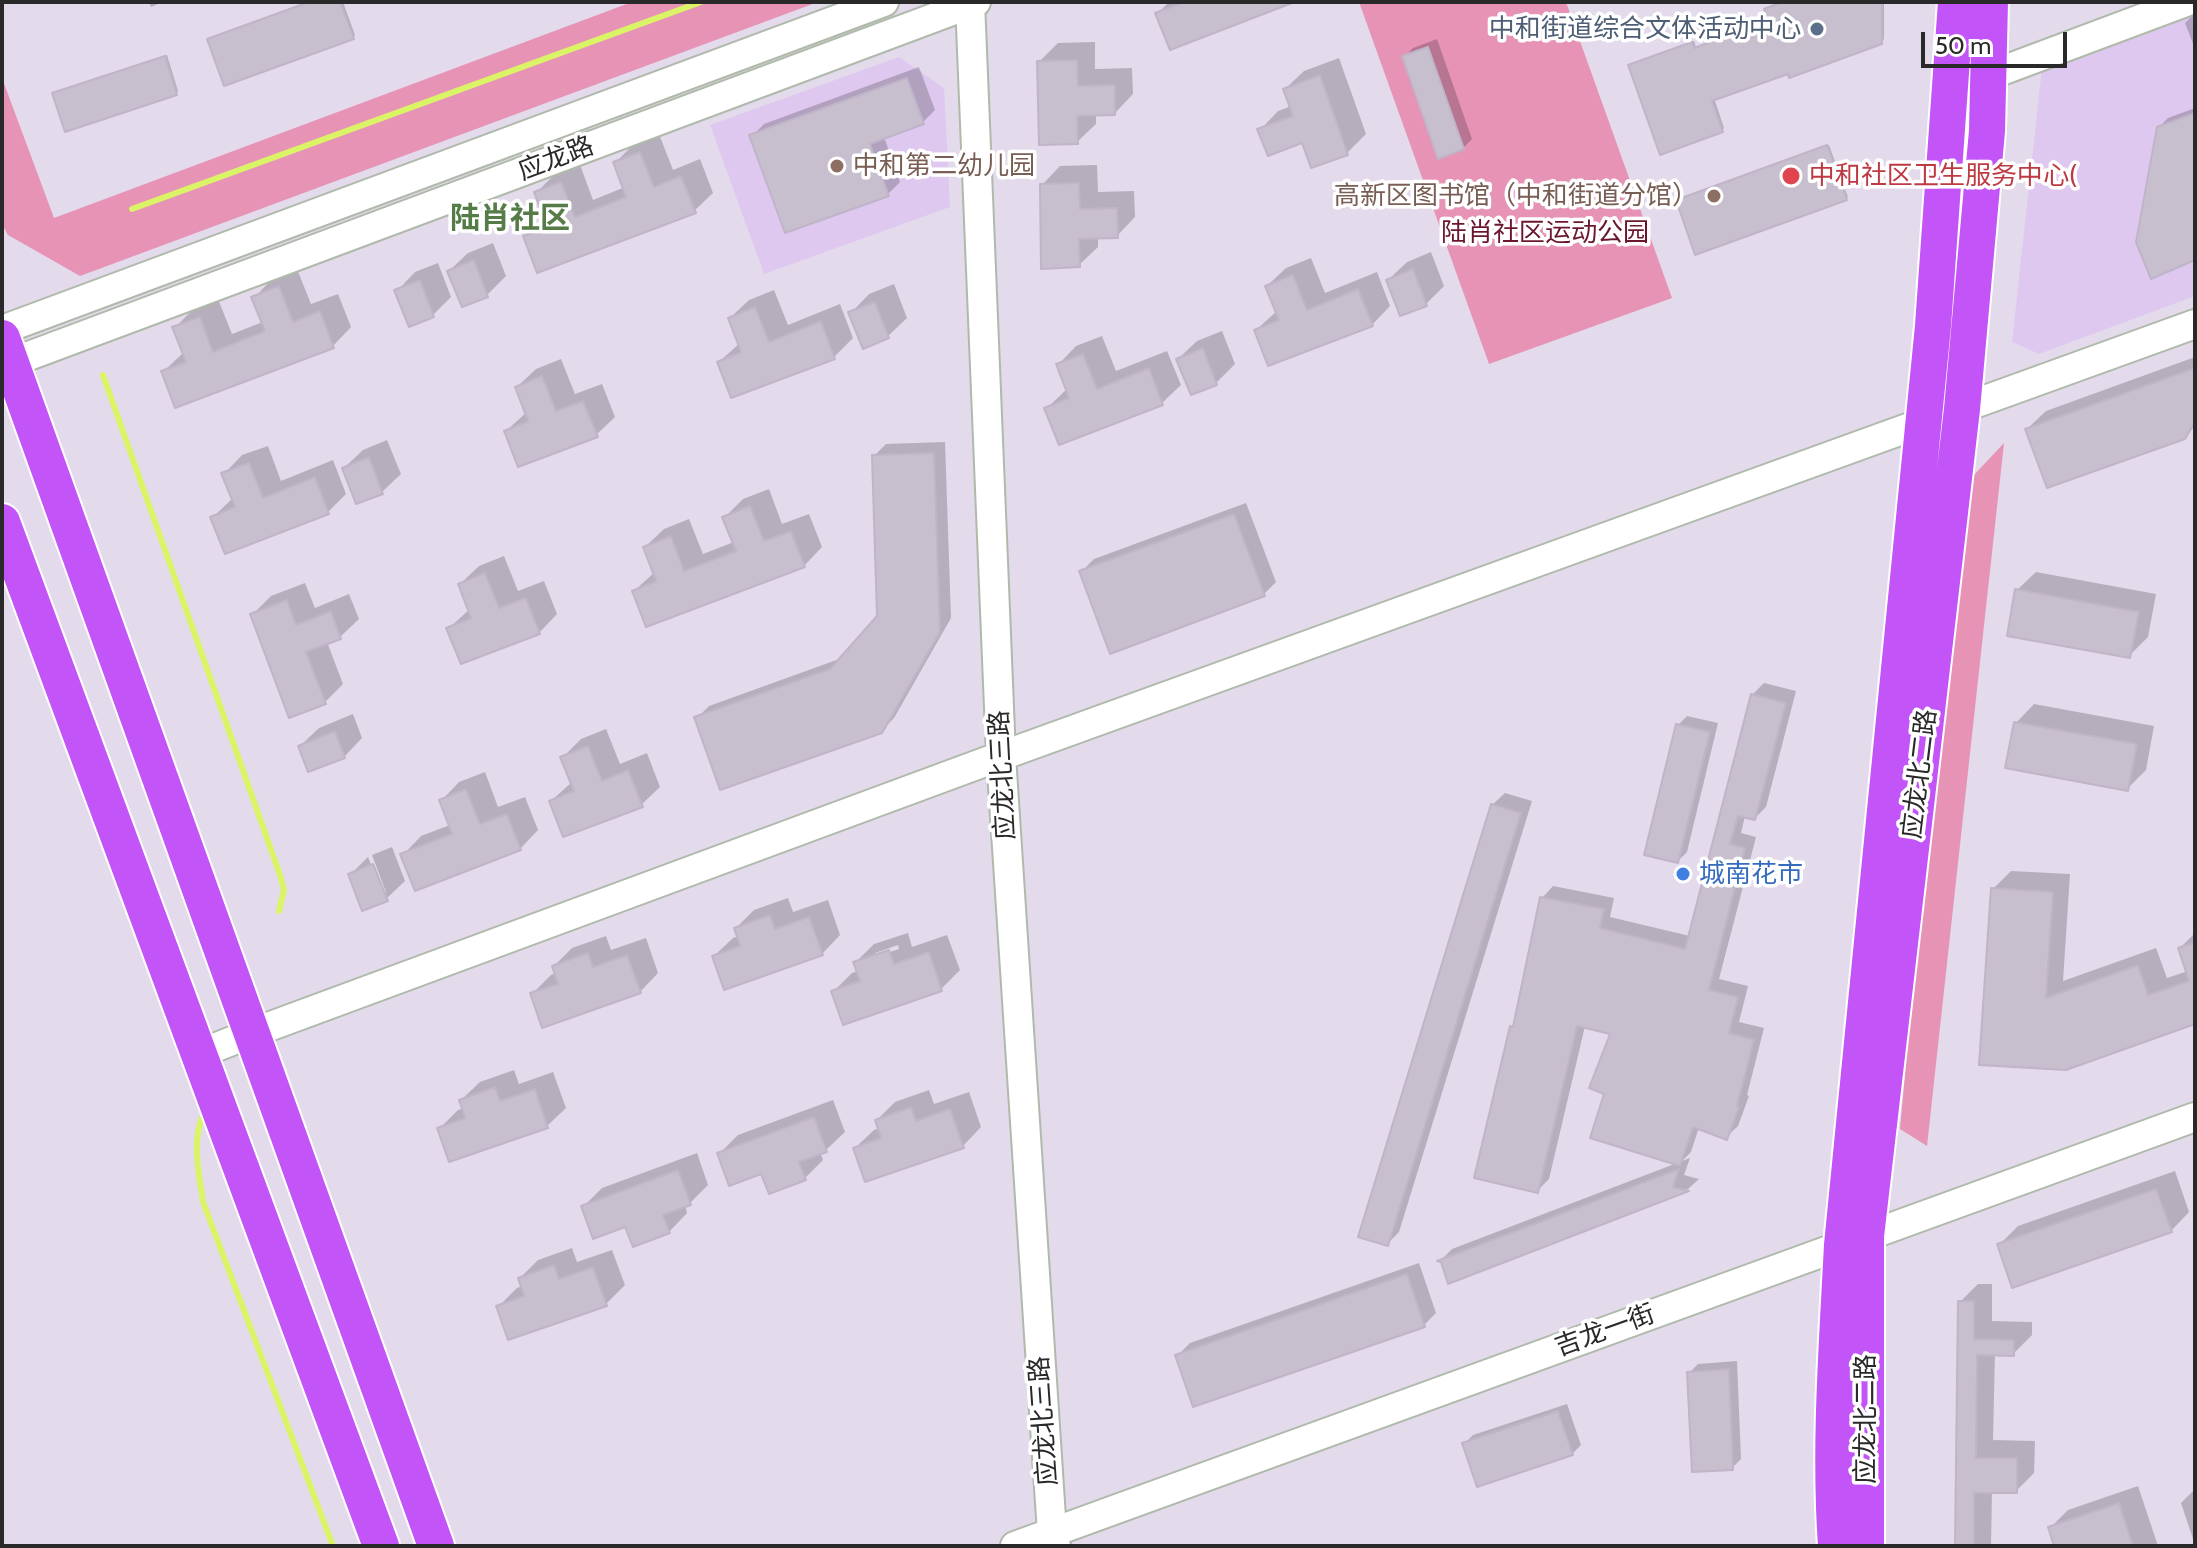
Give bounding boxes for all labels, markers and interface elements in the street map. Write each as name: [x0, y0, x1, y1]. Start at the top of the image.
place label: 中和街道综合文体活动中心: [1489, 13, 1801, 45]
scale bar: [1925, 16, 2071, 66]
marker: 中和街道综合文体活动中心: [1808, 20, 1826, 38]
text: 50 m: [1935, 31, 1991, 60]
street label: 应龙路: [514, 130, 598, 188]
place label: 中和第二幼儿园: [853, 150, 1035, 182]
marker: 中和第二幼儿园: [828, 157, 846, 175]
place label: 中和社区卫生服务中心(: [1809, 160, 2077, 192]
marker: 中和社区卫生服务中心(: [1780, 165, 1802, 187]
place label: 高新区图书馆（中和街道分馆）: [1334, 180, 1698, 212]
marker: 高新区图书馆（中和街道分馆）: [1705, 187, 1723, 205]
district label: 陆肖社区: [450, 201, 570, 237]
park label: 陆肖社区运动公园: [1441, 217, 1649, 249]
street label: 应龙北二路: [1897, 708, 1943, 840]
street label: 应龙北三路: [984, 709, 1022, 841]
place label: 城南花市: [1699, 858, 1803, 890]
marker: 城南花市: [1674, 865, 1692, 883]
street label: 吉龙一街: [1551, 1299, 1659, 1363]
street label: 应龙北二路: [1850, 1354, 1882, 1484]
street label: 应龙北三路: [1024, 1355, 1064, 1487]

